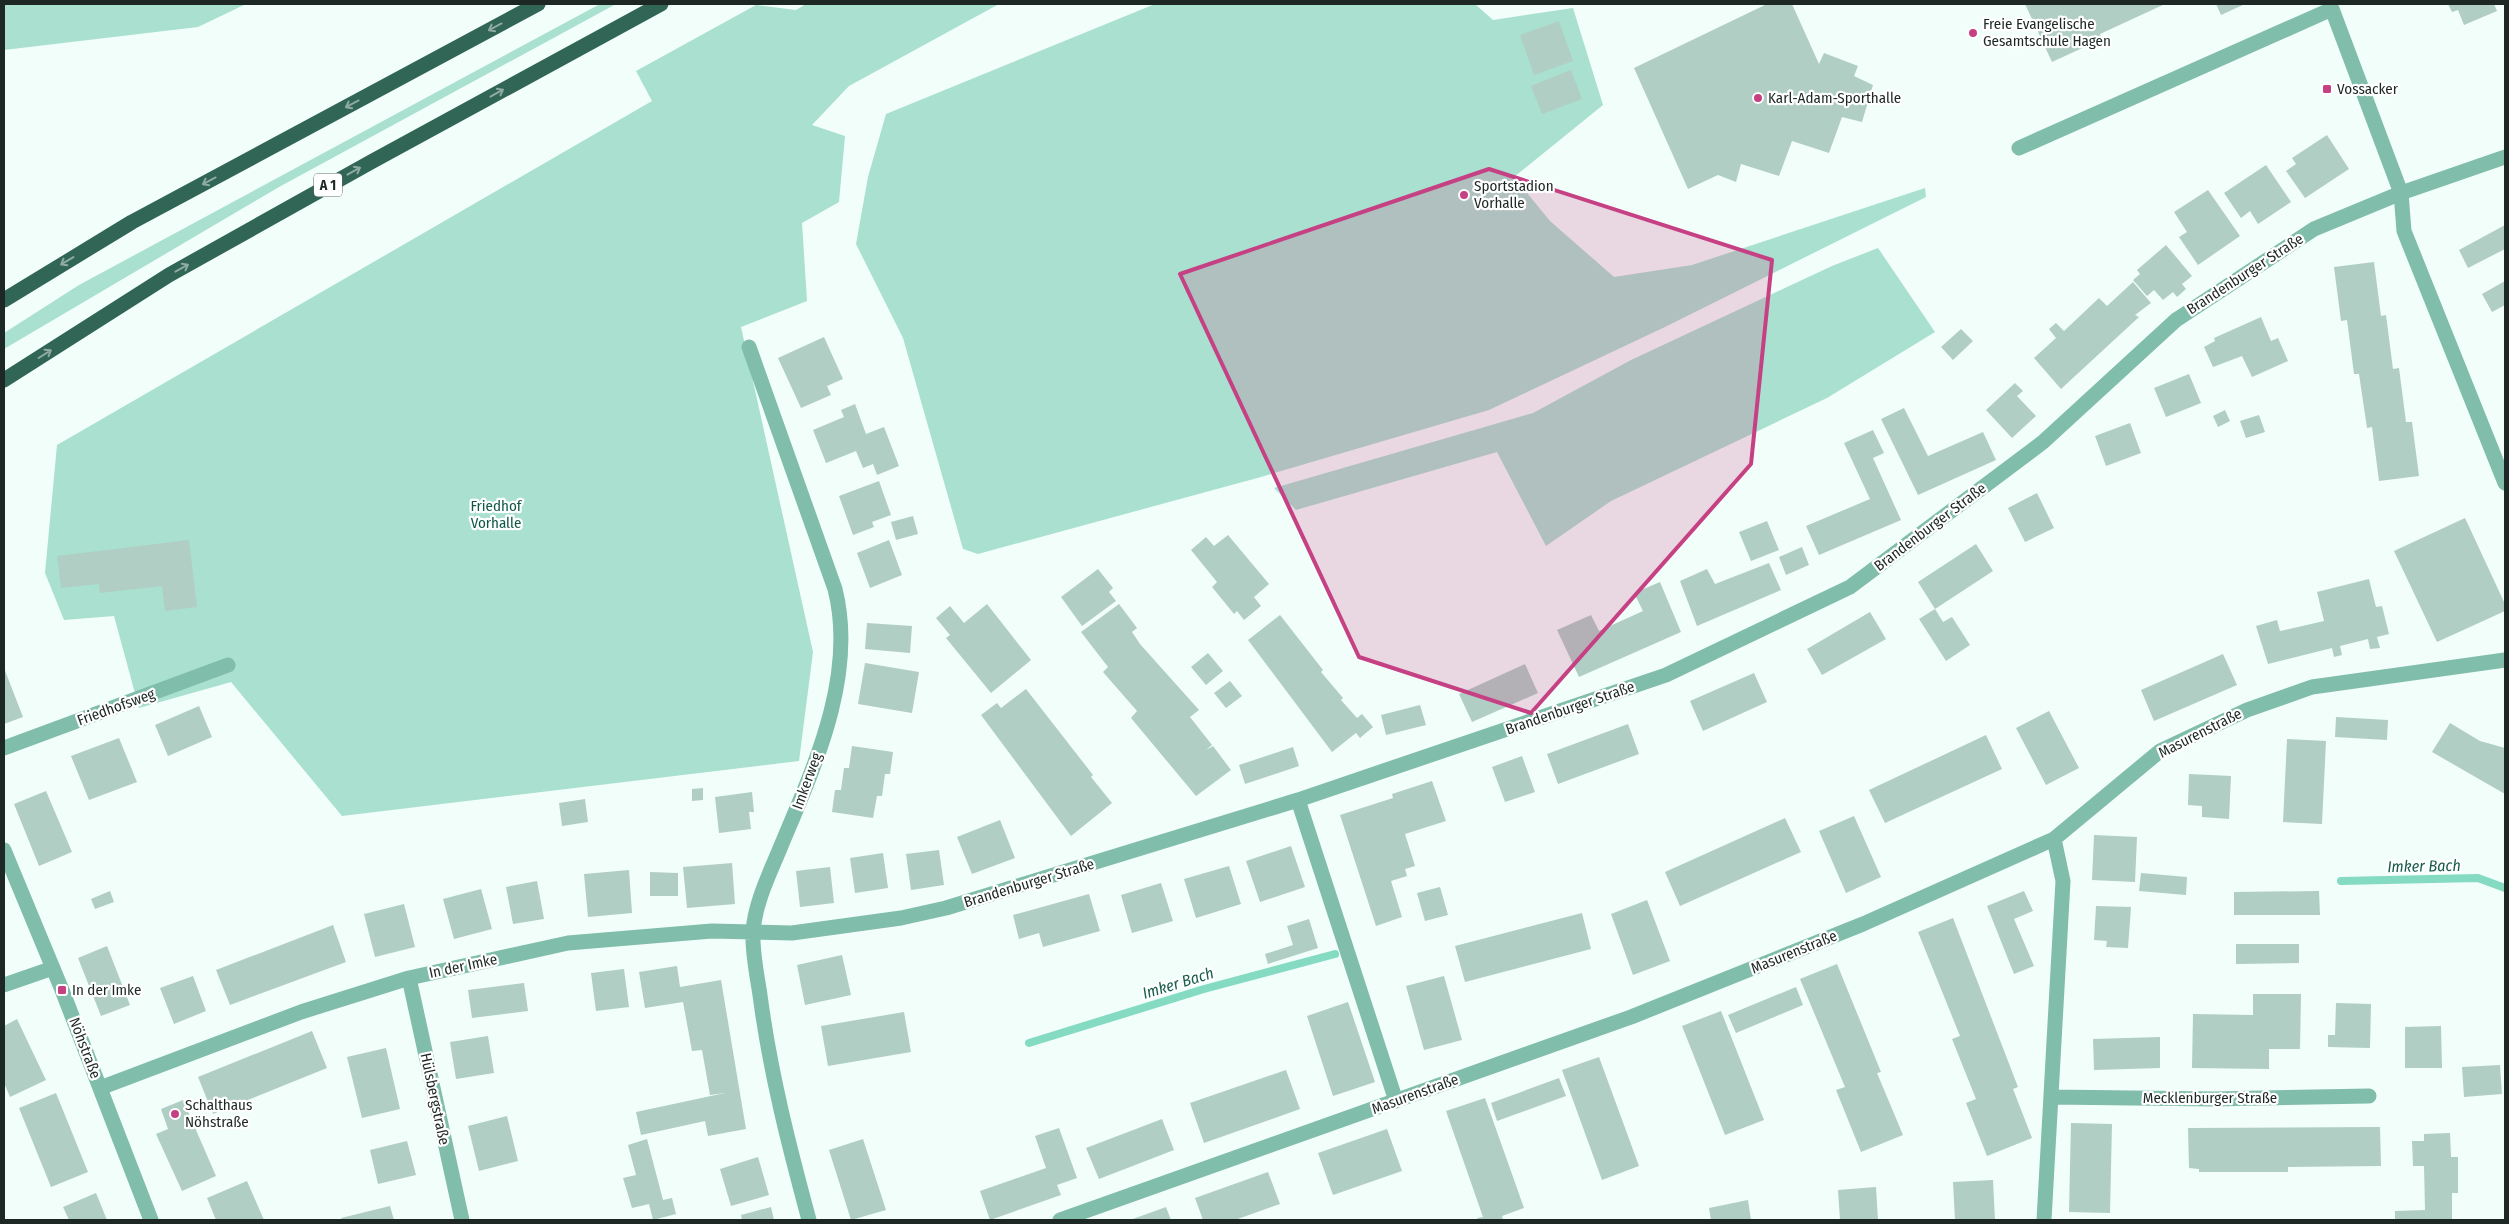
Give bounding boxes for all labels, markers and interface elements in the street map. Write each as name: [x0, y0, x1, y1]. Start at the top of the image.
place label: Freie Evangelische Gesamtschule Hagen: [1983, 15, 2111, 50]
one-way arrow: [487, 22, 502, 32]
marker: Freie Evangelische Gesamtschule Hagen: [1967, 27, 1979, 39]
place label: Vossacker: [2337, 80, 2399, 98]
marker: Vossacker: [2321, 83, 2333, 95]
one-way arrow: [489, 88, 504, 97]
place label: Karl-Adam-Sporthalle: [1768, 89, 1901, 107]
marker: Karl-Adam-Sporthalle: [1752, 92, 1764, 104]
one-way arrow: [344, 99, 359, 109]
one-way arrow: [347, 165, 361, 175]
road number: A 1: [314, 174, 342, 196]
one-way arrow: [201, 176, 216, 186]
place label: Sportstadion Vorhalle: [1474, 177, 1554, 212]
marker: Sportstadion Vorhalle: [1458, 189, 1470, 201]
street label: Brandenburger Straße: [2183, 230, 2307, 318]
one-way arrow: [61, 257, 75, 267]
one-way arrow: [175, 262, 189, 272]
one-way arrow: [37, 349, 51, 359]
street label: Brandenburger Straße: [1871, 479, 1989, 575]
park label: Friedhof Vorhalle: [471, 497, 523, 532]
street label: Brandenburger Straße: [1503, 677, 1637, 739]
street label: Friedhofsweg: [75, 685, 157, 729]
street label: Masurenstraße: [2155, 704, 2245, 762]
street label: Imkerweg: [788, 750, 826, 812]
street label: Brandenburger Straße: [962, 855, 1096, 911]
water label: Imker Bach: [2387, 856, 2461, 876]
street label: Masurenstraße: [1748, 927, 1840, 977]
street label: In der Imke: [427, 950, 499, 982]
water label: Imker Bach: [1140, 963, 1216, 1003]
place label: In der Imke: [72, 981, 141, 999]
marker: In der Imke: [56, 984, 68, 996]
street label: Nöhstraße: [65, 1015, 105, 1081]
street label: Hülsbergstraße: [416, 1051, 454, 1147]
street label: Masurenstraße: [1369, 1070, 1461, 1118]
street label: Mecklenburger Straße: [2143, 1089, 2277, 1107]
place label: Schalthaus Nöhstraße: [185, 1096, 252, 1131]
marker: Schalthaus Nöhstraße: [169, 1108, 181, 1120]

